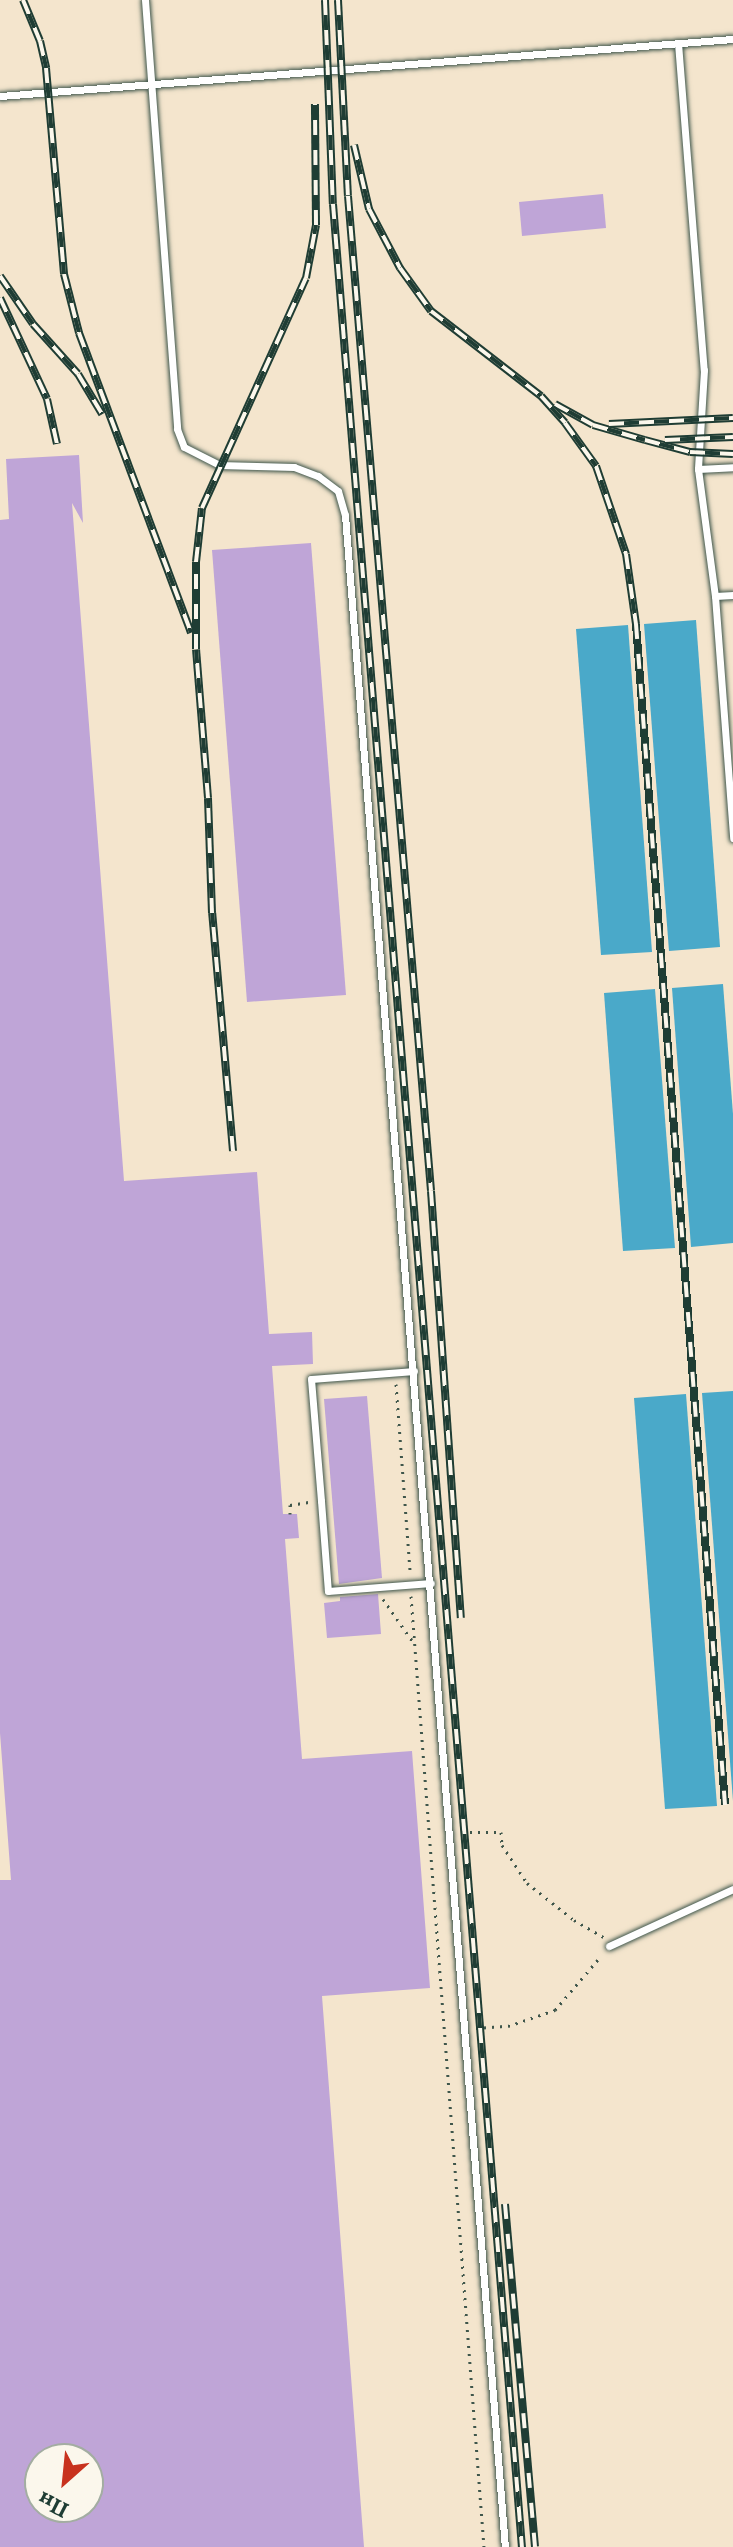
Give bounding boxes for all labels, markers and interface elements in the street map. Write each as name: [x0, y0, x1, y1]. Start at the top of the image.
north arrow: [24, 2443, 104, 2523]
text: Пн: [33, 2482, 75, 2524]

